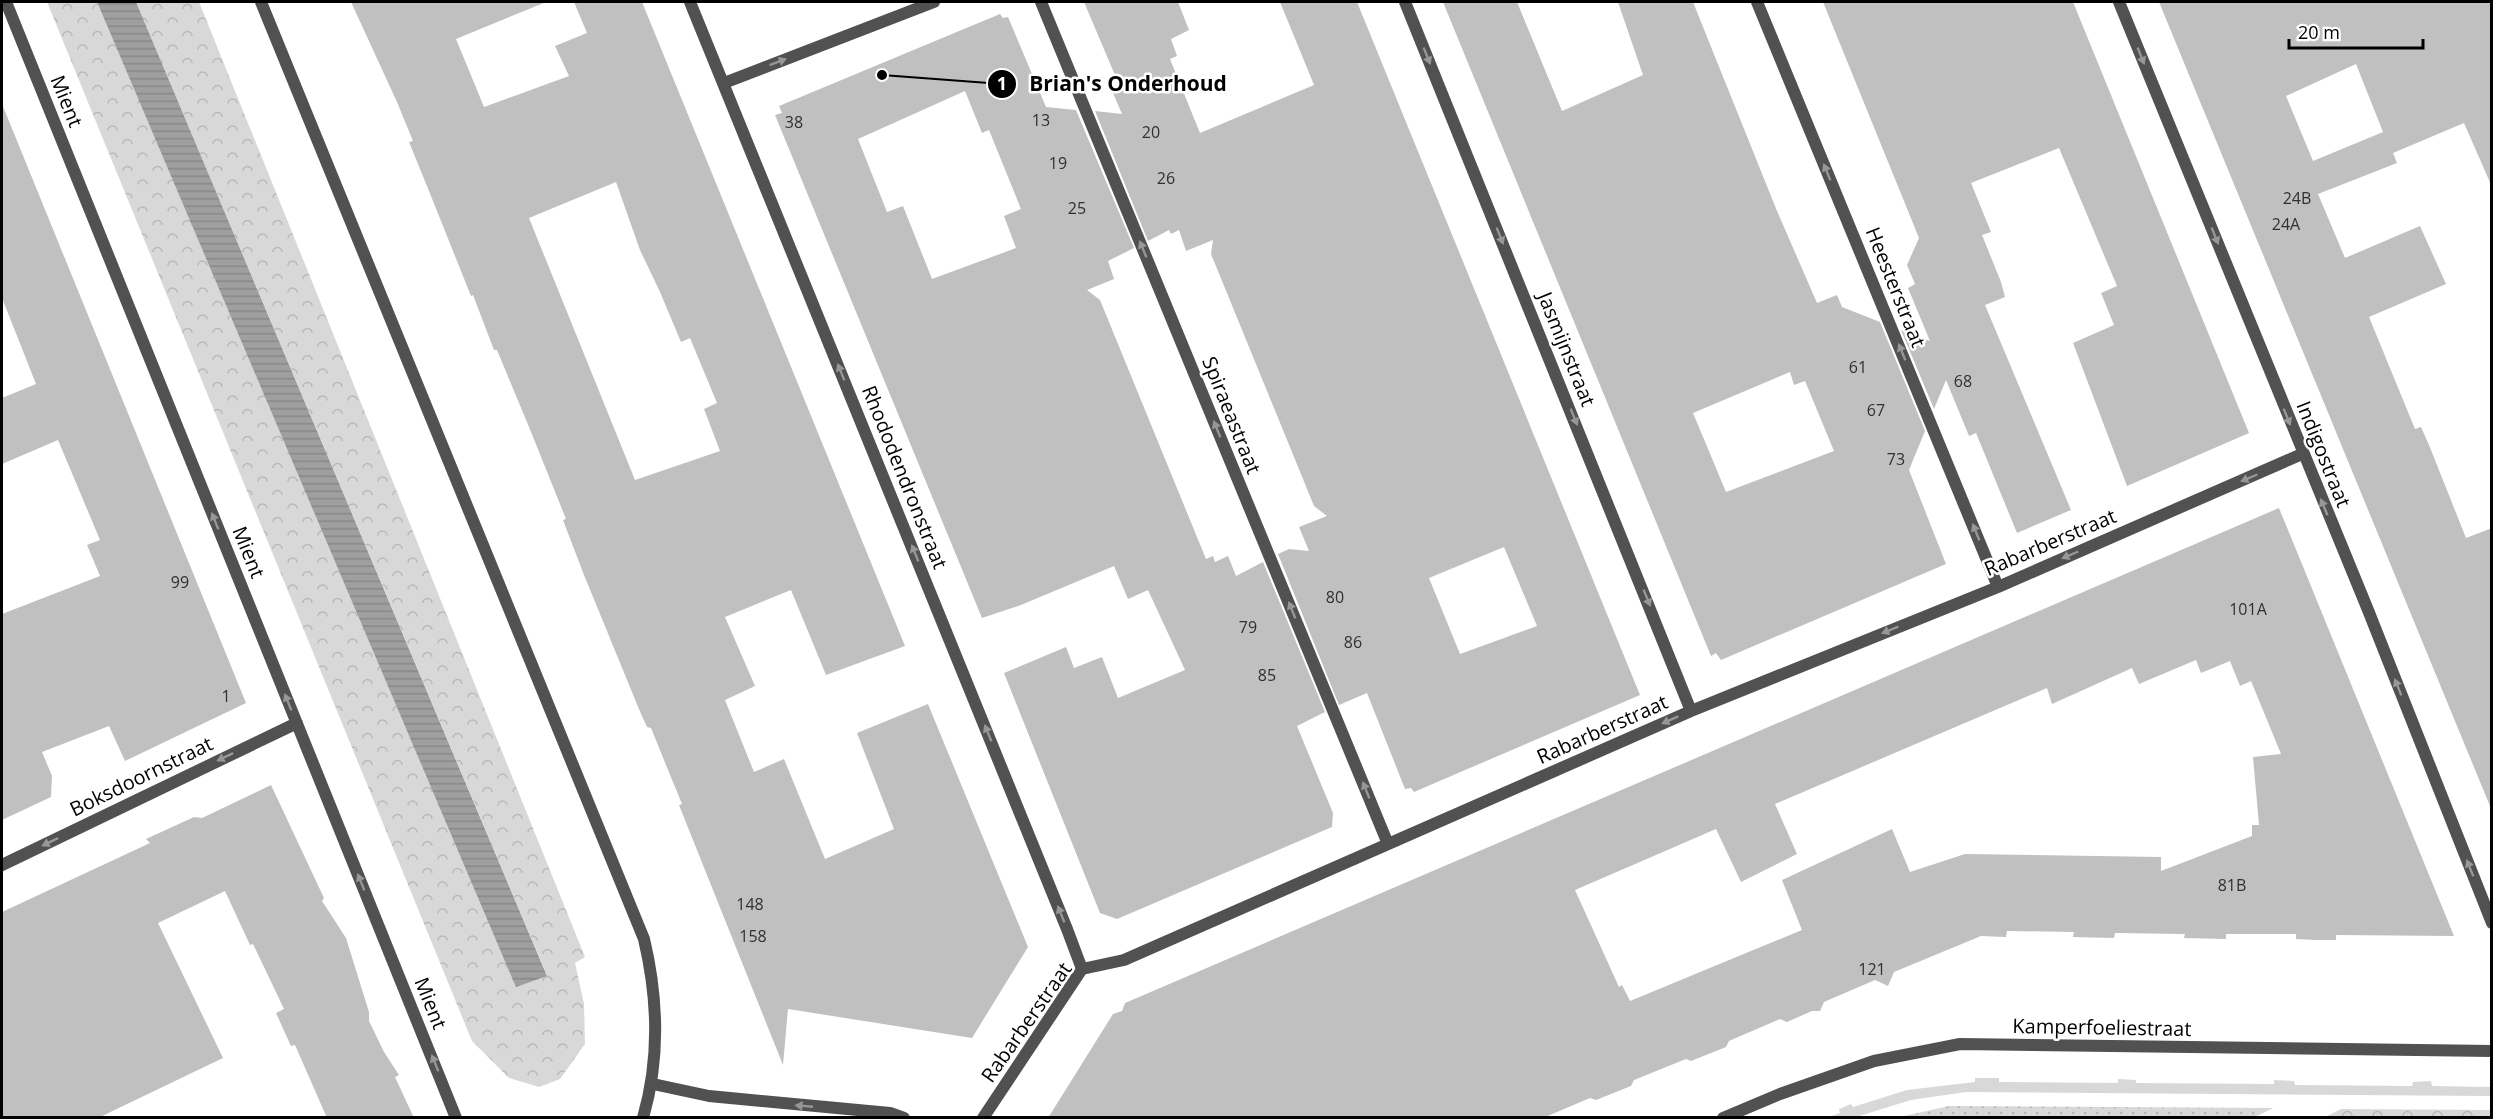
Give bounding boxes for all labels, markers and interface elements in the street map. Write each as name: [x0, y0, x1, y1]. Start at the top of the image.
scale bar: [2289, 12, 2422, 50]
text: 20 m: [2298, 20, 2340, 44]
one-way arrow: [1422, 47, 1432, 65]
one-way arrow: [2136, 47, 2146, 65]
one-way arrow: [770, 57, 788, 67]
callout: Brian's Onderhoud: [987, 64, 1239, 103]
text: Brian's Onderhoud: [1029, 69, 1227, 97]
street label: Mient: [44, 71, 90, 131]
text: 1: [997, 71, 1007, 95]
house number: 13: [1032, 109, 1050, 131]
house number: 38: [785, 111, 803, 133]
house number: 20: [1142, 121, 1160, 143]
house number: 19: [1049, 152, 1067, 174]
one-way arrow: [1822, 162, 1832, 180]
house number: 26: [1157, 167, 1175, 189]
house number: 24B: [2283, 187, 2311, 209]
house number: 25: [1068, 197, 1086, 219]
house number: 24A: [2272, 213, 2301, 235]
street label: Heesterstraat: [1860, 223, 1932, 351]
one-way arrow: [2211, 227, 2220, 245]
one-way arrow: [1495, 228, 1505, 246]
one-way arrow: [1138, 240, 1147, 258]
street label: Jasmijnstraat: [1531, 286, 1602, 410]
one-way arrow: [1897, 343, 1906, 361]
street label: Spiraeastraat: [1196, 352, 1268, 478]
house number: 61: [1849, 356, 1867, 378]
one-way arrow: [836, 363, 845, 381]
house number: 68: [1954, 370, 1972, 392]
street label: Rhododendronstraat: [856, 381, 954, 573]
street label: Indigostraat: [2290, 397, 2358, 511]
house number: 67: [1867, 399, 1885, 421]
one-way arrow: [1570, 408, 1579, 426]
one-way arrow: [2283, 408, 2293, 426]
one-way arrow: [1212, 420, 1222, 438]
house number: 73: [1887, 448, 1905, 470]
one-way arrow: [2240, 473, 2257, 482]
one-way arrow: [2319, 497, 2329, 515]
street label: Rabarberstraat: [1980, 502, 2120, 582]
one-way arrow: [210, 511, 220, 529]
street label: Mient: [226, 522, 272, 582]
one-way arrow: [1971, 523, 1981, 541]
one-way arrow: [910, 543, 920, 561]
one-way arrow: [2061, 551, 2078, 560]
house number: 99: [171, 571, 189, 593]
house number: 80: [1326, 586, 1344, 608]
one-way arrow: [1642, 589, 1652, 607]
house number: 101A: [2229, 598, 2268, 620]
one-way arrow: [1287, 601, 1296, 618]
house number: 79: [1239, 616, 1257, 638]
one-way arrow: [1880, 625, 1898, 635]
house number: 86: [1344, 631, 1362, 653]
house number: 85: [1258, 664, 1276, 686]
one-way arrow: [2393, 678, 2402, 696]
house number: 1: [221, 685, 231, 707]
street label: Rabarberstraat: [1532, 688, 1672, 770]
one-way arrow: [283, 692, 293, 710]
one-way arrow: [1661, 715, 1679, 725]
one-way arrow: [983, 724, 993, 742]
street label: Boksdoornstraat: [65, 730, 217, 822]
one-way arrow: [217, 753, 234, 762]
one-way arrow: [1361, 781, 1370, 799]
one-way arrow: [41, 837, 58, 846]
one-way arrow: [2465, 859, 2475, 877]
one-way arrow: [356, 873, 366, 891]
house number: 81B: [2218, 874, 2246, 896]
house number: 148: [736, 893, 764, 915]
one-way arrow: [1056, 905, 1066, 923]
house number: 158: [739, 925, 767, 947]
street label: Rabarberstraat: [975, 957, 1077, 1087]
house number: 121: [1858, 958, 1886, 980]
street label: Mient: [408, 973, 454, 1033]
street label: Kamperfoeliestraat: [2012, 1012, 2192, 1042]
one-way arrow: [430, 1054, 439, 1072]
one-way arrow: [795, 1101, 814, 1111]

